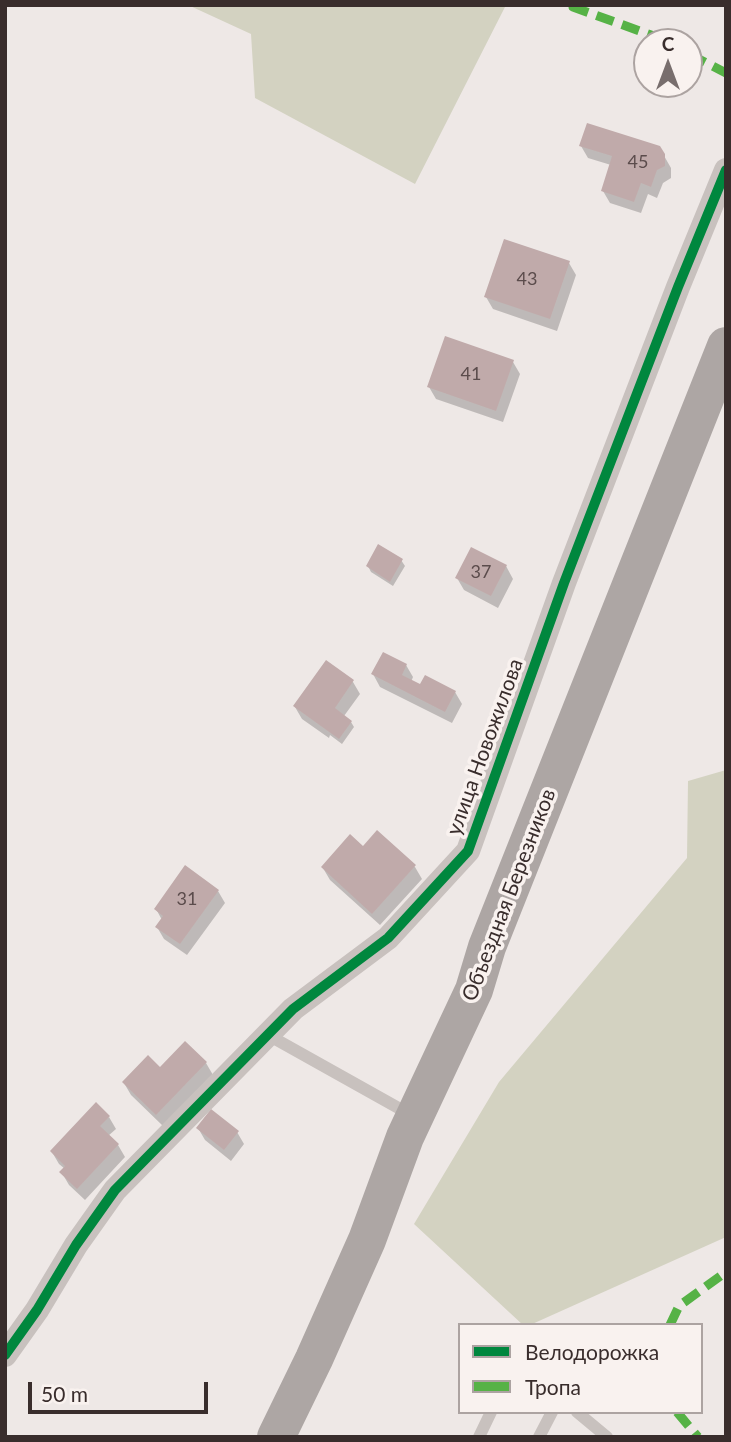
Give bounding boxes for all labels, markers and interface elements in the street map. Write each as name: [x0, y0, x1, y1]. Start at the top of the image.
north arrow: [633, 28, 703, 98]
text: С: [662, 32, 674, 55]
house number: 45: [628, 151, 648, 173]
house number: 43: [517, 268, 537, 290]
house number: 41: [461, 363, 481, 385]
house number: 37: [471, 561, 491, 583]
street label: улица Новожилова: [441, 655, 529, 839]
street label: Объездная Березников: [457, 785, 561, 1005]
house number: 31: [177, 888, 197, 910]
legend: [458, 1323, 703, 1414]
text: Велодорожка: [525, 1339, 659, 1364]
scale bar: [32, 1368, 212, 1412]
text: Тропа: [525, 1374, 581, 1399]
text: 50 m: [41, 1381, 88, 1406]

